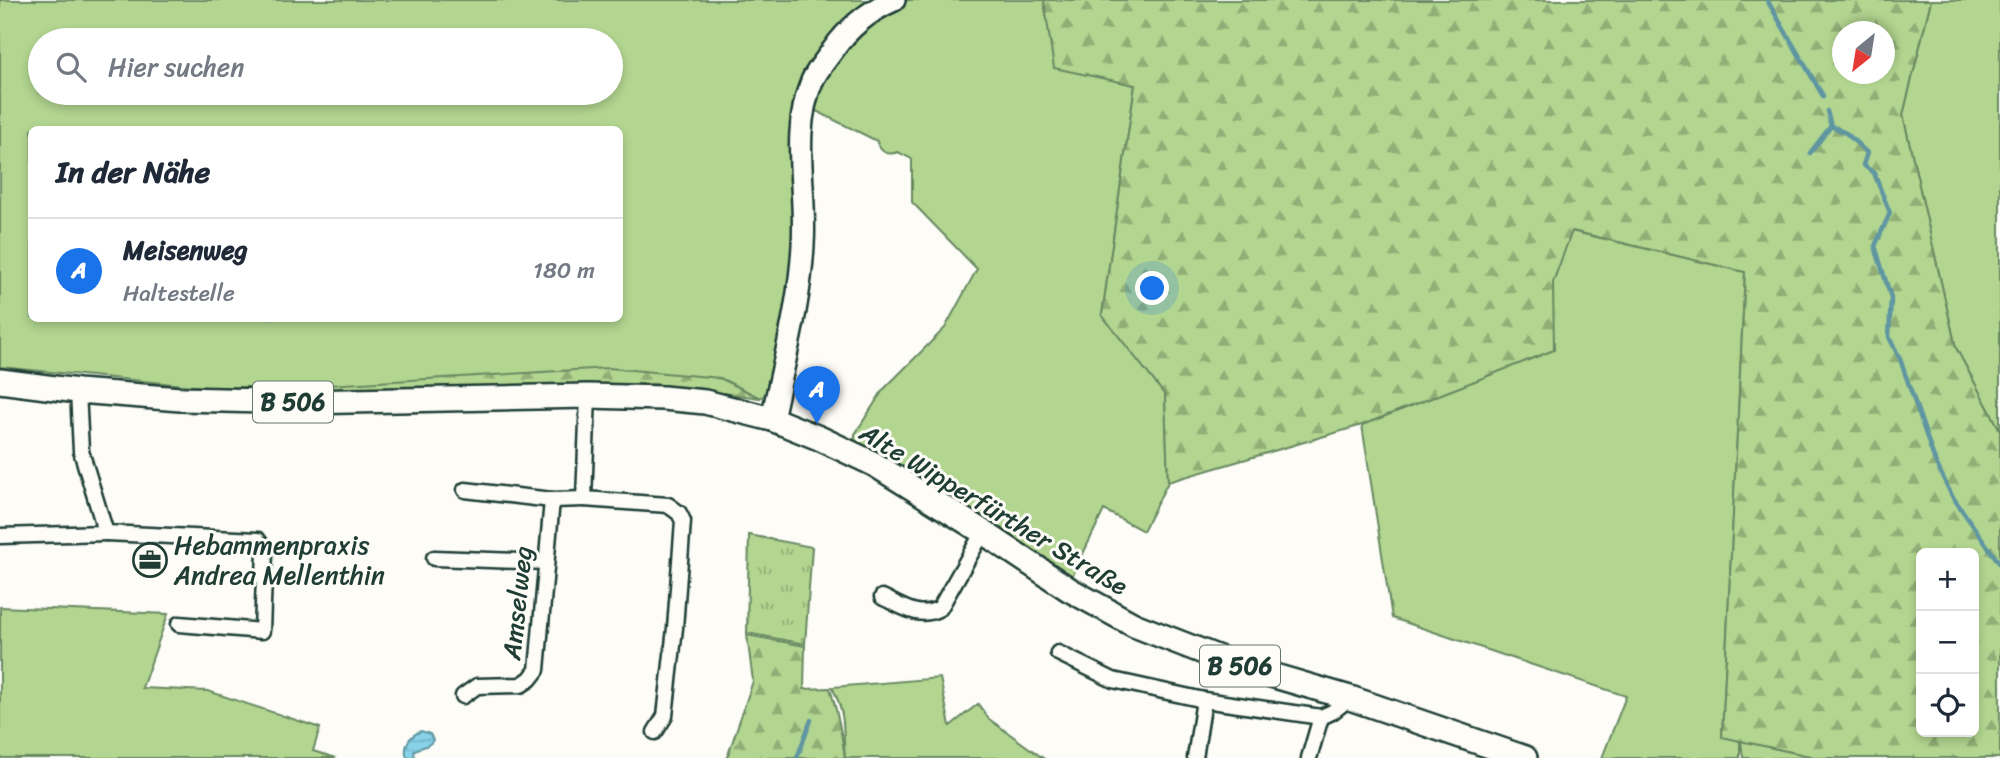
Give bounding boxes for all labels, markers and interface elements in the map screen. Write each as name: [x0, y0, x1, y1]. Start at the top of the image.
north arrow: [1832, 21, 1895, 84]
search box: [28, 28, 623, 105]
text: Hier suchen: [108, 44, 244, 90]
icon: search: [52, 48, 90, 86]
text: In der Nähe: [56, 145, 210, 199]
text: Meisenweg: [123, 227, 248, 273]
text: A: [71, 250, 87, 291]
text: 180 m: [533, 250, 595, 291]
your location: [1135, 271, 1169, 305]
text: Haltestelle: [123, 273, 235, 314]
pin: A: [794, 366, 840, 424]
road number: B 506: [253, 382, 333, 422]
street label: Alte Wipperfürther Straße: [850, 410, 1138, 608]
place label: Hebammenpraxis Andrea Mellenthin: [173, 522, 385, 598]
office icon: Hebammenpraxis Andrea Mellenthin: [131, 541, 169, 579]
street label: Amselweg: [488, 544, 546, 663]
map controls: [1916, 548, 1979, 737]
button: +: [1916, 548, 1979, 611]
button: −: [1916, 611, 1979, 674]
road number: B 506: [1200, 646, 1280, 686]
button: locate: [1916, 674, 1979, 737]

